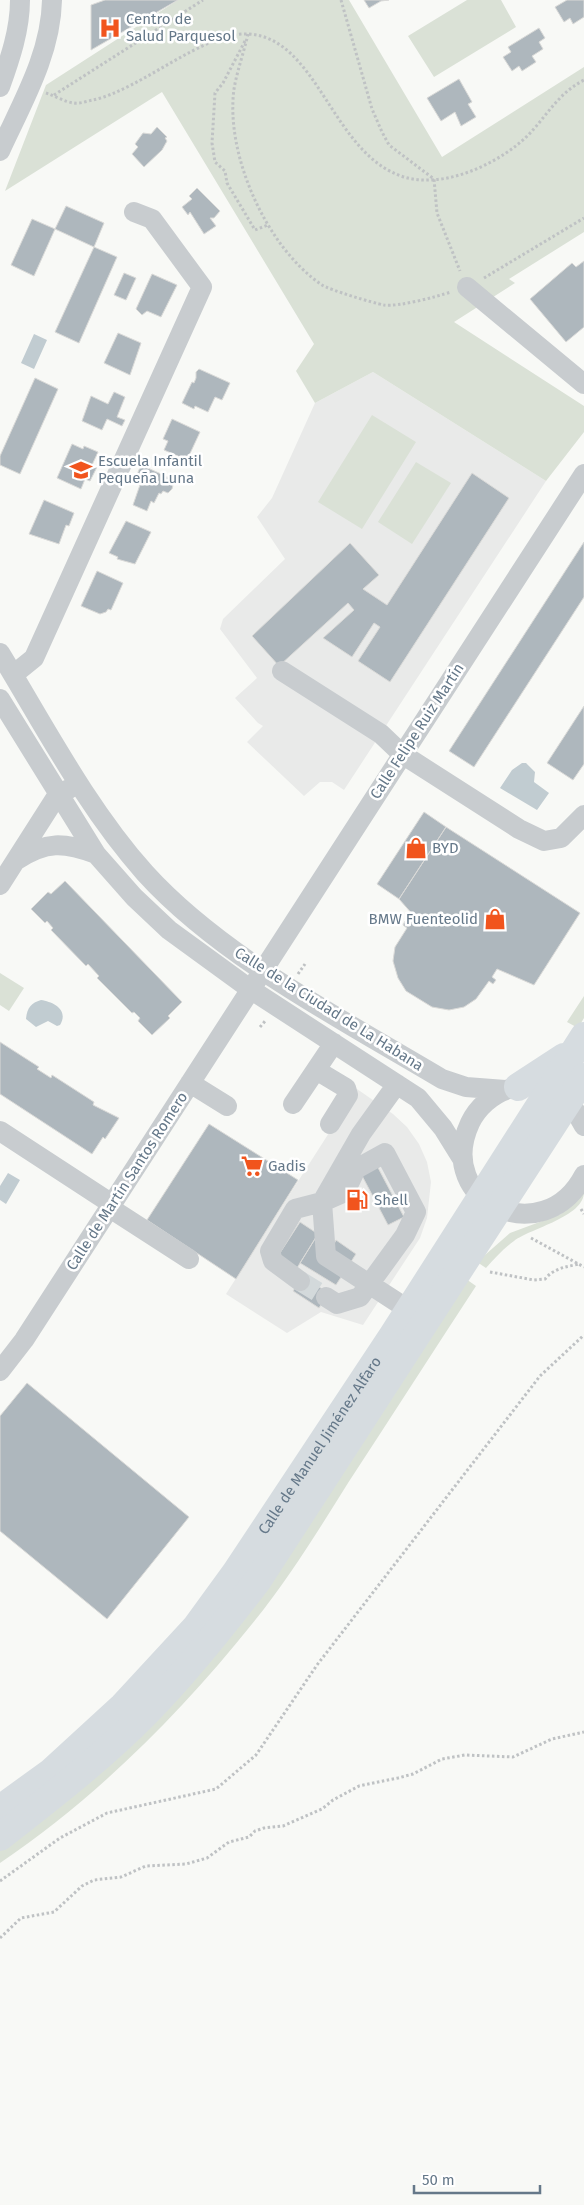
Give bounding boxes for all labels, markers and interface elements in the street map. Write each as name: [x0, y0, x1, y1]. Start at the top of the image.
place label: Centro de Salud Parquesol: [126, 10, 236, 45]
hospital icon: Centro de Salud Parquesol: [97, 15, 123, 41]
place label: Escuela Infantil Pequeña Luna: [98, 452, 203, 487]
school or university icon: Escuela Infantil Pequeña Luna: [68, 457, 94, 483]
street label: Calle Felipe Ruiz Martín: [366, 660, 468, 802]
shop icon: BYD: [403, 835, 429, 861]
place label: BYD: [432, 839, 459, 857]
shop icon: BMW Fuenteolid: [482, 906, 508, 932]
place label: BMW Fuenteolid: [369, 910, 478, 928]
street label: Calle de la Ciudad de La Habana: [231, 943, 427, 1075]
street label: Calle de Martín Santos Romero: [63, 1088, 191, 1274]
supermarket icon: Gadis: [239, 1153, 265, 1179]
place label: Gadis: [268, 1157, 306, 1175]
fuel station icon: Shell: [344, 1187, 370, 1213]
place label: Shell: [374, 1191, 409, 1209]
street label: Calle de Manuel Jiménez Alfaro: [254, 1353, 385, 1538]
scale bar: [414, 2162, 540, 2194]
text: 50 m: [422, 2171, 455, 2189]

